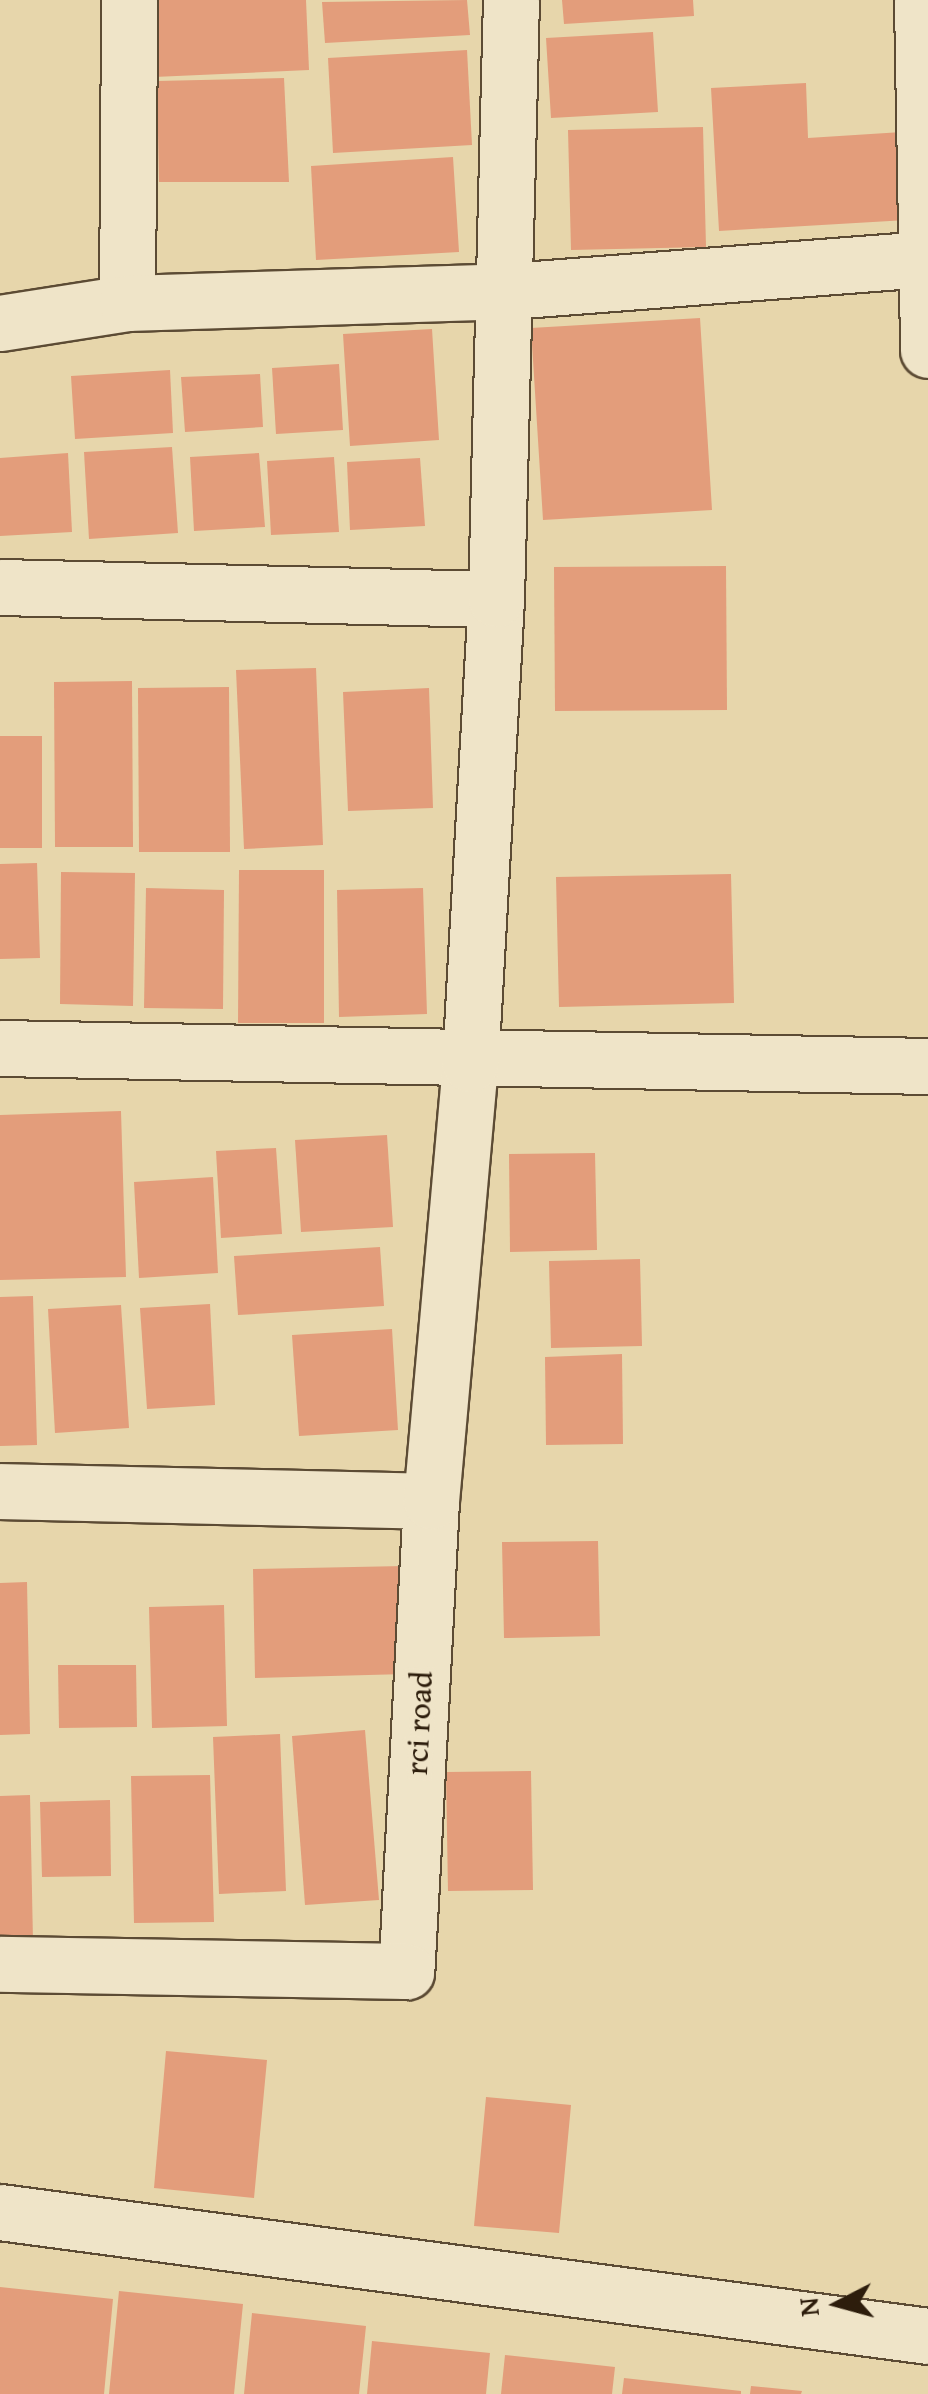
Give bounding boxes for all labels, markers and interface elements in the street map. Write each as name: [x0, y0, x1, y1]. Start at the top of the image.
street label: rci road: [397, 1670, 441, 1776]
north arrow: [788, 2254, 888, 2354]
text: N: [786, 2296, 829, 2319]

